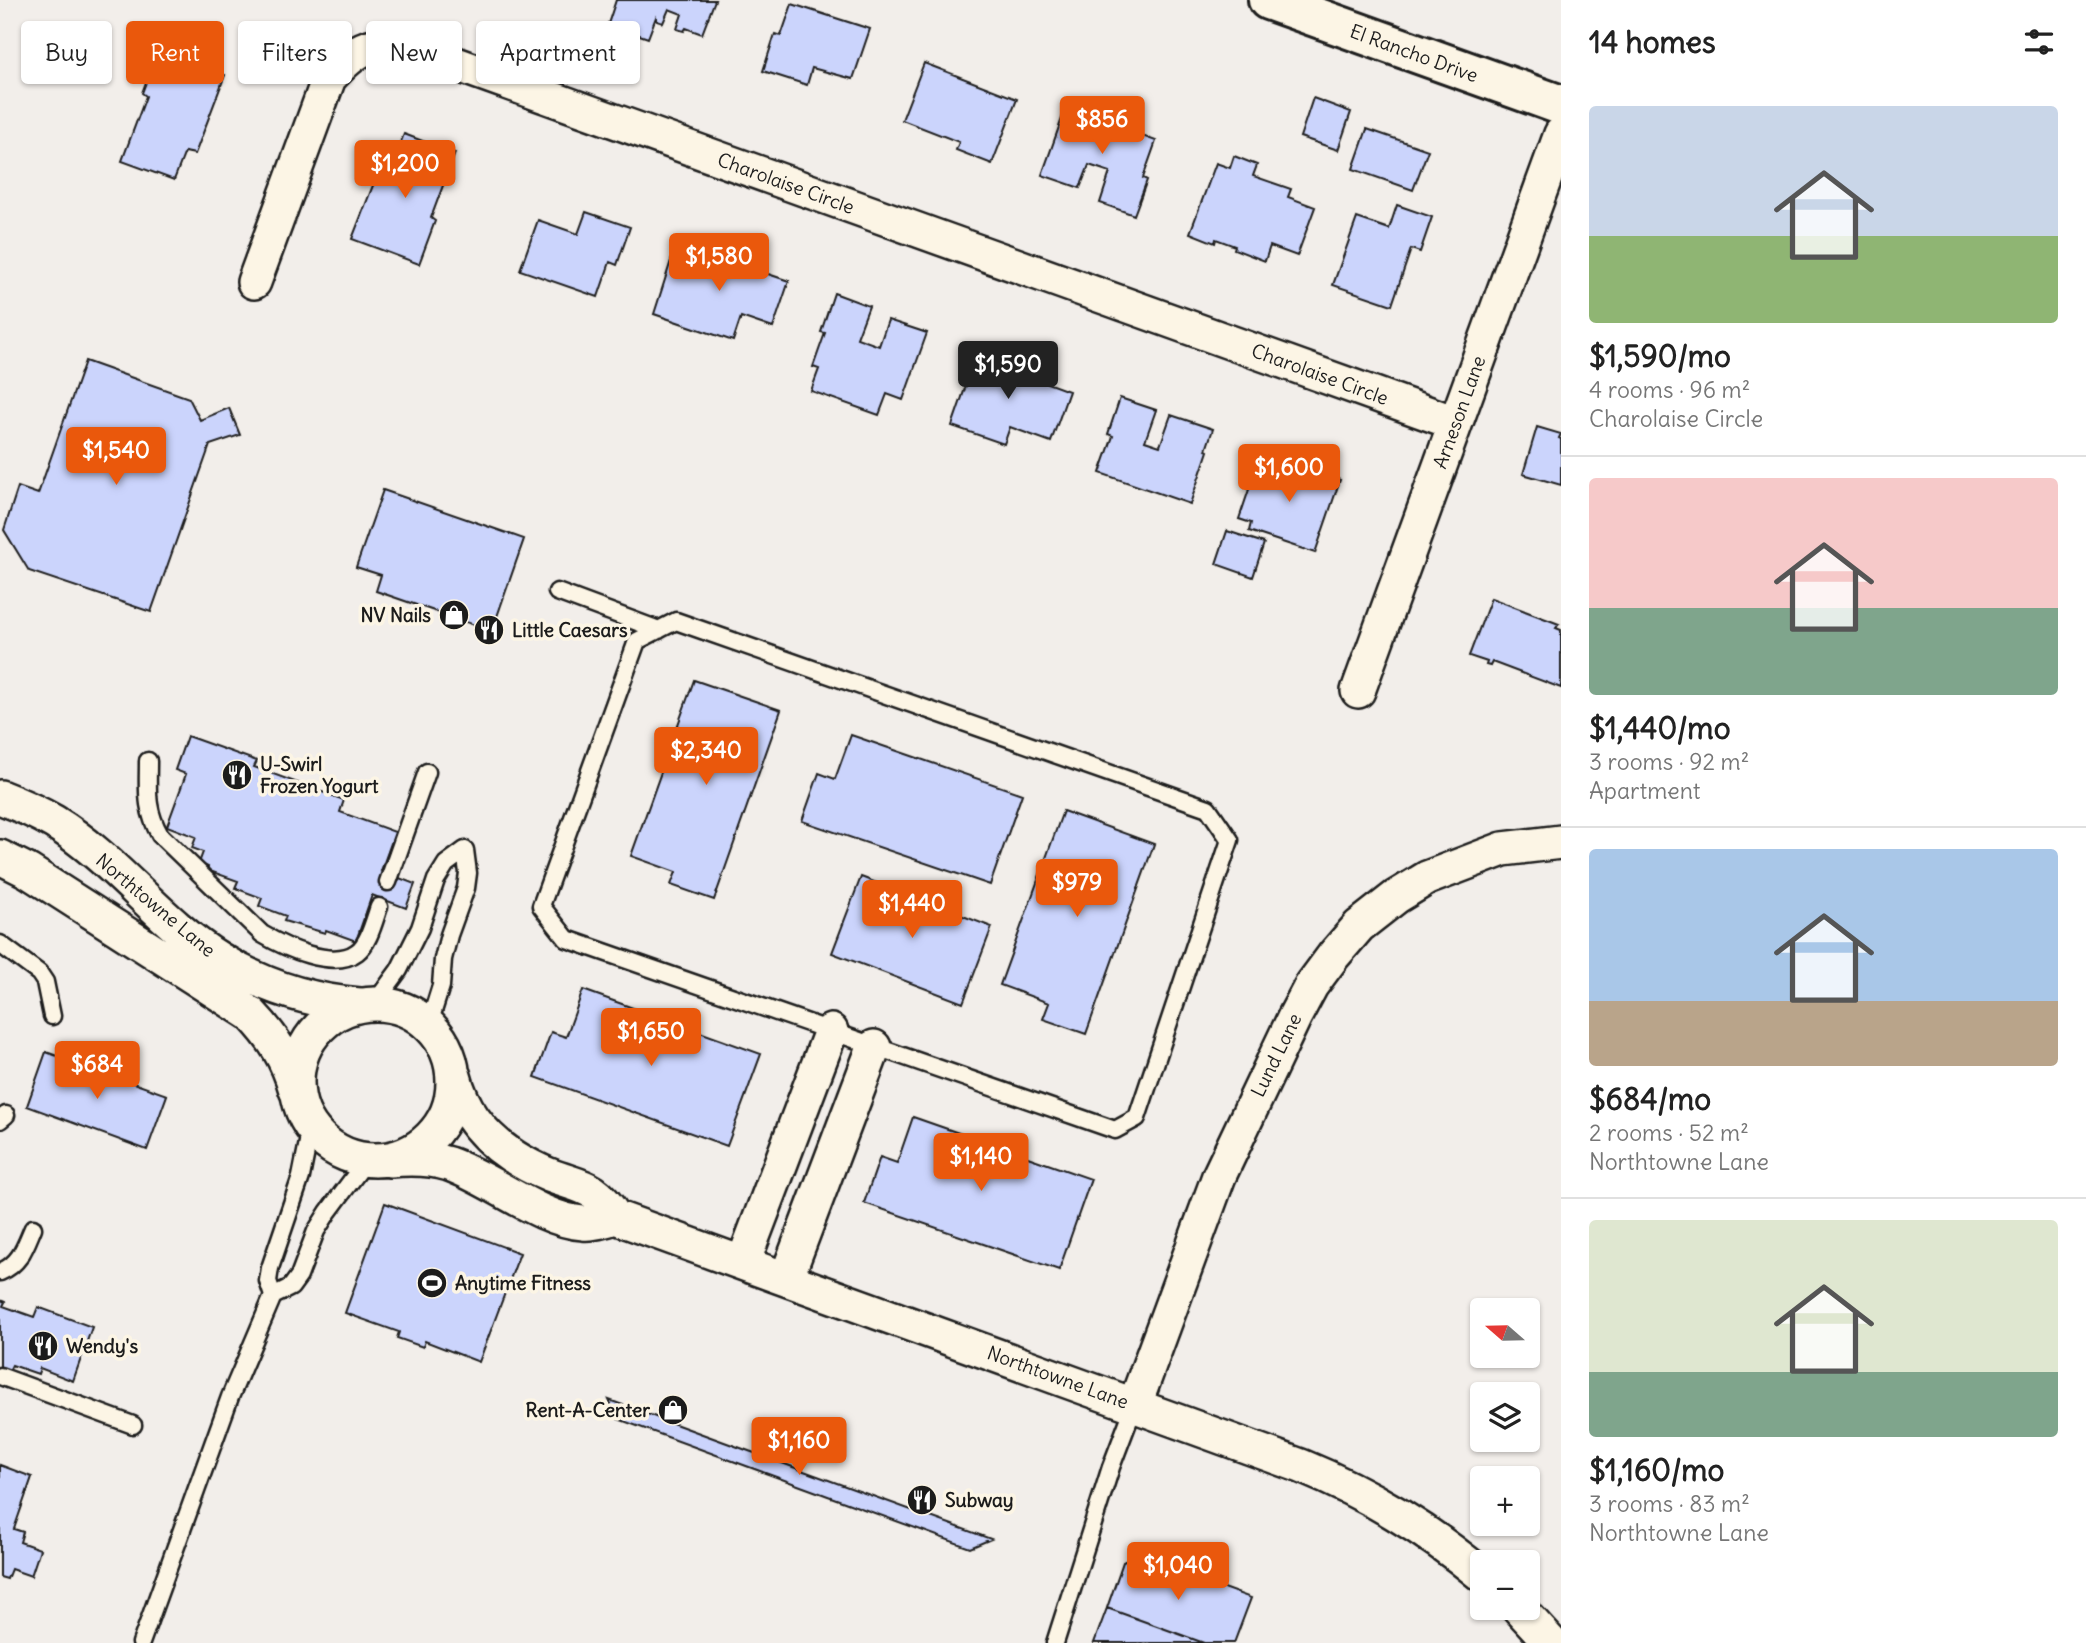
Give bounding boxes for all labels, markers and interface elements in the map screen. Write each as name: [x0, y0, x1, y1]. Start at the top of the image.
street label: El Rancho Drive: [1347, 19, 1481, 87]
chip: Buy: [21, 21, 112, 84]
chip: Rent: [126, 21, 224, 84]
chip: Filters: [238, 21, 352, 84]
chip: New: [366, 21, 462, 84]
chip: Apartment: [476, 21, 640, 84]
text: 14 homes: [1589, 23, 1716, 61]
icon: filters: [2020, 23, 2058, 61]
pin: $856: [1061, 96, 1143, 156]
text: $856: [1076, 104, 1128, 133]
pin: $1,200: [348, 140, 462, 200]
street label: Charolaise Circle: [714, 147, 858, 219]
text: $1,200: [370, 148, 440, 177]
icon: home: [1761, 152, 1887, 278]
pin: $1,580: [662, 233, 776, 293]
text: $1,580: [685, 241, 753, 270]
text: $1,590/mo: [1589, 337, 1731, 375]
street label: Charolaise Circle: [1248, 338, 1392, 410]
pin: $1,590: [951, 342, 1065, 401]
text: $1,590: [974, 349, 1042, 378]
street label: Arneson Lane: [1427, 352, 1491, 472]
text: 4 rooms · 96 m²: [1589, 375, 1750, 404]
text: Charolaise Circle: [1589, 404, 1763, 433]
pin: $1,540: [59, 428, 173, 487]
text: $1,540: [82, 435, 150, 464]
pin: $1,600: [1232, 444, 1346, 504]
text: $1,600: [1254, 452, 1324, 481]
icon: home: [1761, 524, 1887, 650]
shop icon: NV Nails: [437, 598, 471, 632]
place label: NV Nails: [360, 603, 431, 627]
restaurant icon: Little Caesars: [472, 613, 506, 647]
place label: Little Caesars: [512, 618, 628, 642]
text: $1,440/mo: [1589, 709, 1731, 747]
pin: $2,340: [649, 728, 763, 787]
text: $2,340: [670, 735, 742, 764]
text: 3 rooms · 92 m²: [1589, 747, 1749, 776]
place label: U-Swirl Frozen Yogurt: [260, 752, 379, 798]
restaurant icon: U-Swirl Frozen Yogurt: [220, 758, 254, 792]
text: Apartment: [1589, 776, 1701, 805]
street label: Northtowne Lane: [91, 848, 221, 962]
pin: $979: [1036, 860, 1118, 919]
text: $979: [1052, 867, 1102, 896]
pin: $1,440: [855, 880, 969, 940]
text: $1,440: [878, 888, 946, 917]
icon: home: [1761, 895, 1887, 1021]
pin: $1,650: [594, 1009, 708, 1068]
street label: Lund Lane: [1245, 1009, 1307, 1101]
text: $1,650: [617, 1016, 685, 1045]
pin: $684: [56, 1042, 138, 1101]
text: $684: [71, 1049, 123, 1078]
text: $684/mo: [1589, 1080, 1711, 1118]
text: 2 rooms · 52 m²: [1589, 1118, 1749, 1147]
pin: $1,140: [924, 1134, 1038, 1193]
text: $1,140: [950, 1141, 1012, 1170]
text: Northtowne Lane: [1589, 1147, 1769, 1176]
sports icon: Anytime Fitness: [415, 1266, 449, 1300]
icon: home: [1761, 1266, 1887, 1392]
place label: Anytime Fitness: [455, 1271, 591, 1295]
north arrow: [1470, 1298, 1540, 1368]
map controls: [1470, 1298, 1540, 1620]
restaurant icon: Wendy's: [26, 1329, 60, 1363]
place label: Wendy's: [66, 1334, 138, 1358]
street label: Northtowne Lane: [984, 1340, 1132, 1414]
button: layers: [1470, 1382, 1540, 1452]
shop icon: Rent-A-Center: [656, 1393, 690, 1427]
place label: Rent-A-Center: [526, 1398, 650, 1422]
pin: $1,160: [742, 1418, 856, 1477]
text: $1,160: [768, 1425, 830, 1454]
text: $1,160/mo: [1589, 1451, 1724, 1489]
button: +: [1470, 1466, 1540, 1536]
restaurant icon: Subway: [905, 1483, 939, 1517]
place label: Subway: [945, 1488, 1014, 1512]
text: 3 rooms · 83 m²: [1589, 1489, 1750, 1518]
text: Northtowne Lane: [1589, 1518, 1769, 1547]
pin: $1,040: [1121, 1542, 1235, 1602]
text: $1,040: [1143, 1550, 1213, 1579]
button: −: [1470, 1550, 1540, 1620]

